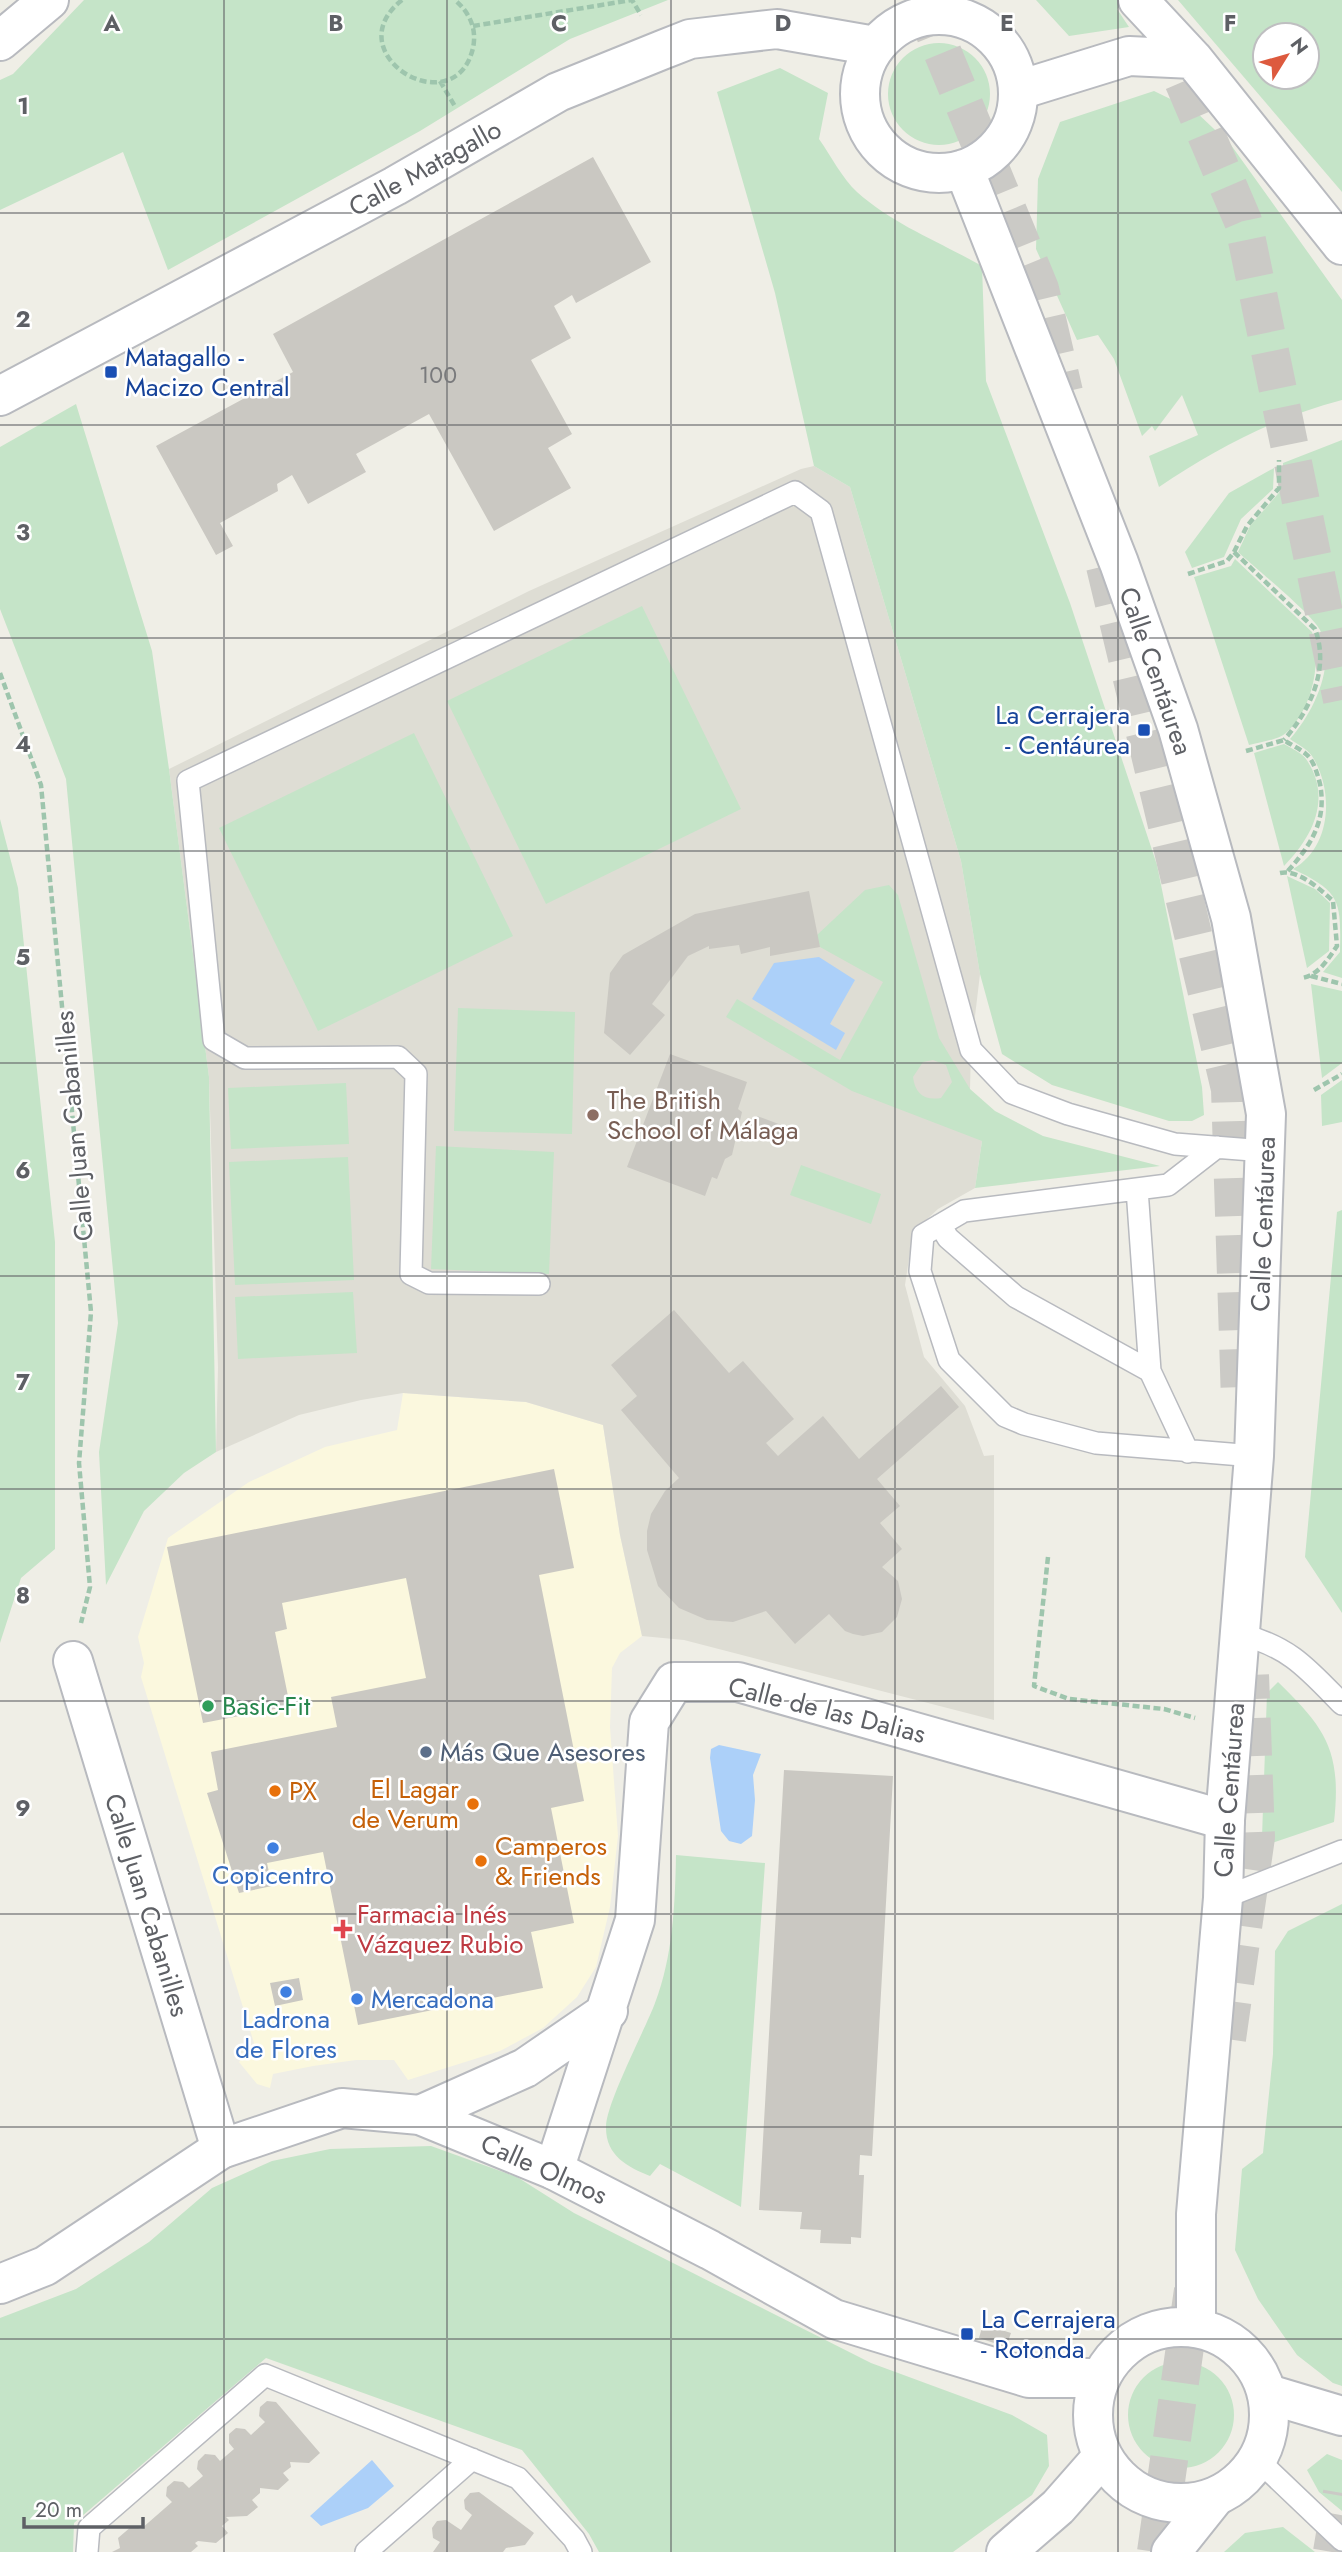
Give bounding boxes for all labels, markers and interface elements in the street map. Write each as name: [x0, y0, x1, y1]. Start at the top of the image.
text: A: [103, 6, 121, 40]
text: B: [328, 6, 344, 40]
text: C: [551, 6, 567, 40]
text: D: [775, 6, 792, 40]
text: E: [1000, 6, 1014, 40]
text: F: [1224, 6, 1236, 40]
north arrow: [1251, 21, 1321, 91]
text: N: [1284, 32, 1315, 60]
text: 1: [17, 89, 29, 123]
street label: Calle Matagallo: [342, 110, 508, 226]
text: 2: [15, 302, 31, 336]
place label: Matagallo - Macizo Central: [125, 338, 290, 406]
house number: 100: [419, 358, 457, 392]
marker: Matagallo - Macizo Central: [103, 364, 119, 380]
text: 3: [16, 515, 30, 549]
street label: Calle Centáurea: [1110, 582, 1202, 760]
place label: La Cerrajera - Centáurea: [995, 696, 1130, 764]
marker: La Cerrajera - Centáurea: [1136, 722, 1152, 738]
text: 4: [15, 727, 31, 761]
text: 5: [16, 940, 30, 974]
street label: Calle Juan Cabanilles: [45, 1009, 103, 1243]
place label: The British School of Málaga: [607, 1081, 798, 1149]
marker: The British School of Málaga: [585, 1107, 601, 1123]
street label: Calle Centáurea: [1241, 1136, 1285, 1312]
text: 6: [15, 1153, 31, 1187]
text: 7: [16, 1365, 30, 1399]
text: 8: [16, 1578, 30, 1612]
street label: Calle de las Dalias: [724, 1667, 930, 1753]
place label: Basic-Fit: [222, 1687, 311, 1725]
marker: Basic-Fit: [200, 1698, 216, 1714]
street label: Calle Centáurea: [1204, 1701, 1254, 1879]
place label: Más Que Asesores: [440, 1733, 645, 1771]
marker: Más Que Asesores: [418, 1744, 434, 1760]
place label: El Lagar de Verum: [352, 1770, 459, 1838]
place label: PX: [289, 1772, 317, 1810]
marker: PX: [267, 1783, 283, 1799]
street label: Calle Juan Cabanilles: [95, 1789, 199, 2021]
text: 9: [15, 1791, 31, 1825]
marker: El Lagar de Verum: [465, 1796, 481, 1812]
place label: Camperos & Friends: [495, 1827, 607, 1895]
marker: Copicentro: [265, 1840, 281, 1856]
marker: Camperos & Friends: [473, 1853, 489, 1869]
place label: Copicentro: [212, 1856, 334, 1894]
place label: Farmacia Inés Vázquez Rubio: [357, 1895, 524, 1963]
marker: Farmacia Inés Vázquez Rubio: [335, 1921, 351, 1937]
place label: Mercadona: [371, 1980, 494, 2018]
marker: Ladrona de Flores: [278, 1984, 294, 2000]
marker: Mercadona: [349, 1991, 365, 2007]
place label: Ladrona de Flores: [235, 2000, 337, 2068]
street label: Calle Olmos: [475, 2124, 613, 2214]
place label: La Cerrajera - Rotonda: [981, 2300, 1116, 2368]
marker: La Cerrajera - Rotonda: [959, 2326, 975, 2342]
scale bar: [24, 2486, 144, 2530]
text: 20 m: [35, 2495, 82, 2525]

